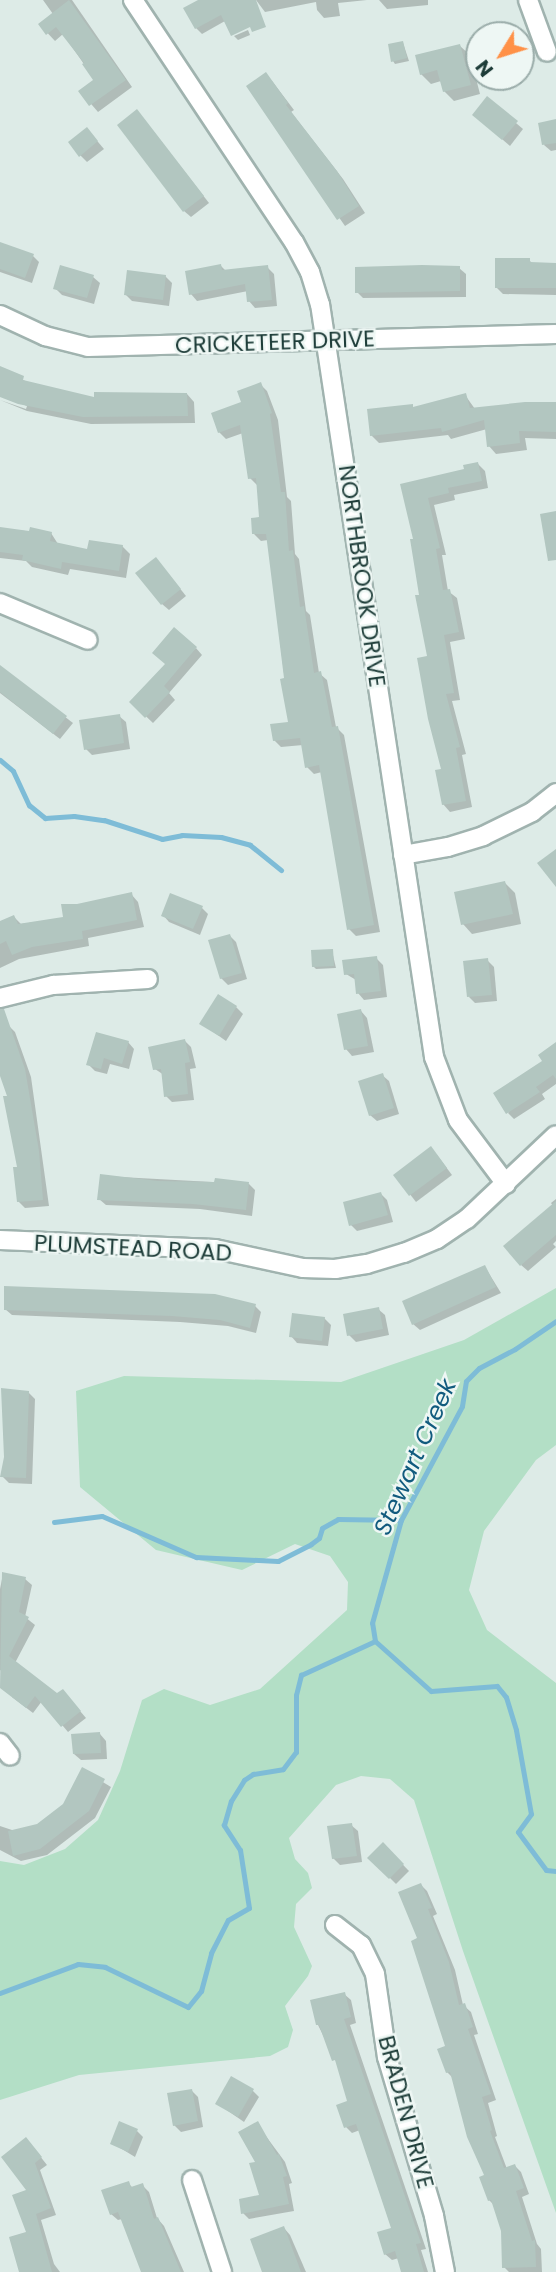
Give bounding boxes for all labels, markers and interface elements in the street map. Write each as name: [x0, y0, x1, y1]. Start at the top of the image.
north arrow: [465, 21, 535, 91]
text: N: [470, 54, 500, 82]
street label: CRICKETEER DRIVE: [175, 325, 375, 359]
street label: NORTHBROOK DRIVE: [333, 463, 391, 689]
street label: PLUMSTEAD ROAD: [33, 1229, 233, 1267]
water label: Stewart Creek: [368, 1374, 462, 1540]
street label: BRADEN DRIVE: [372, 2033, 440, 2191]

